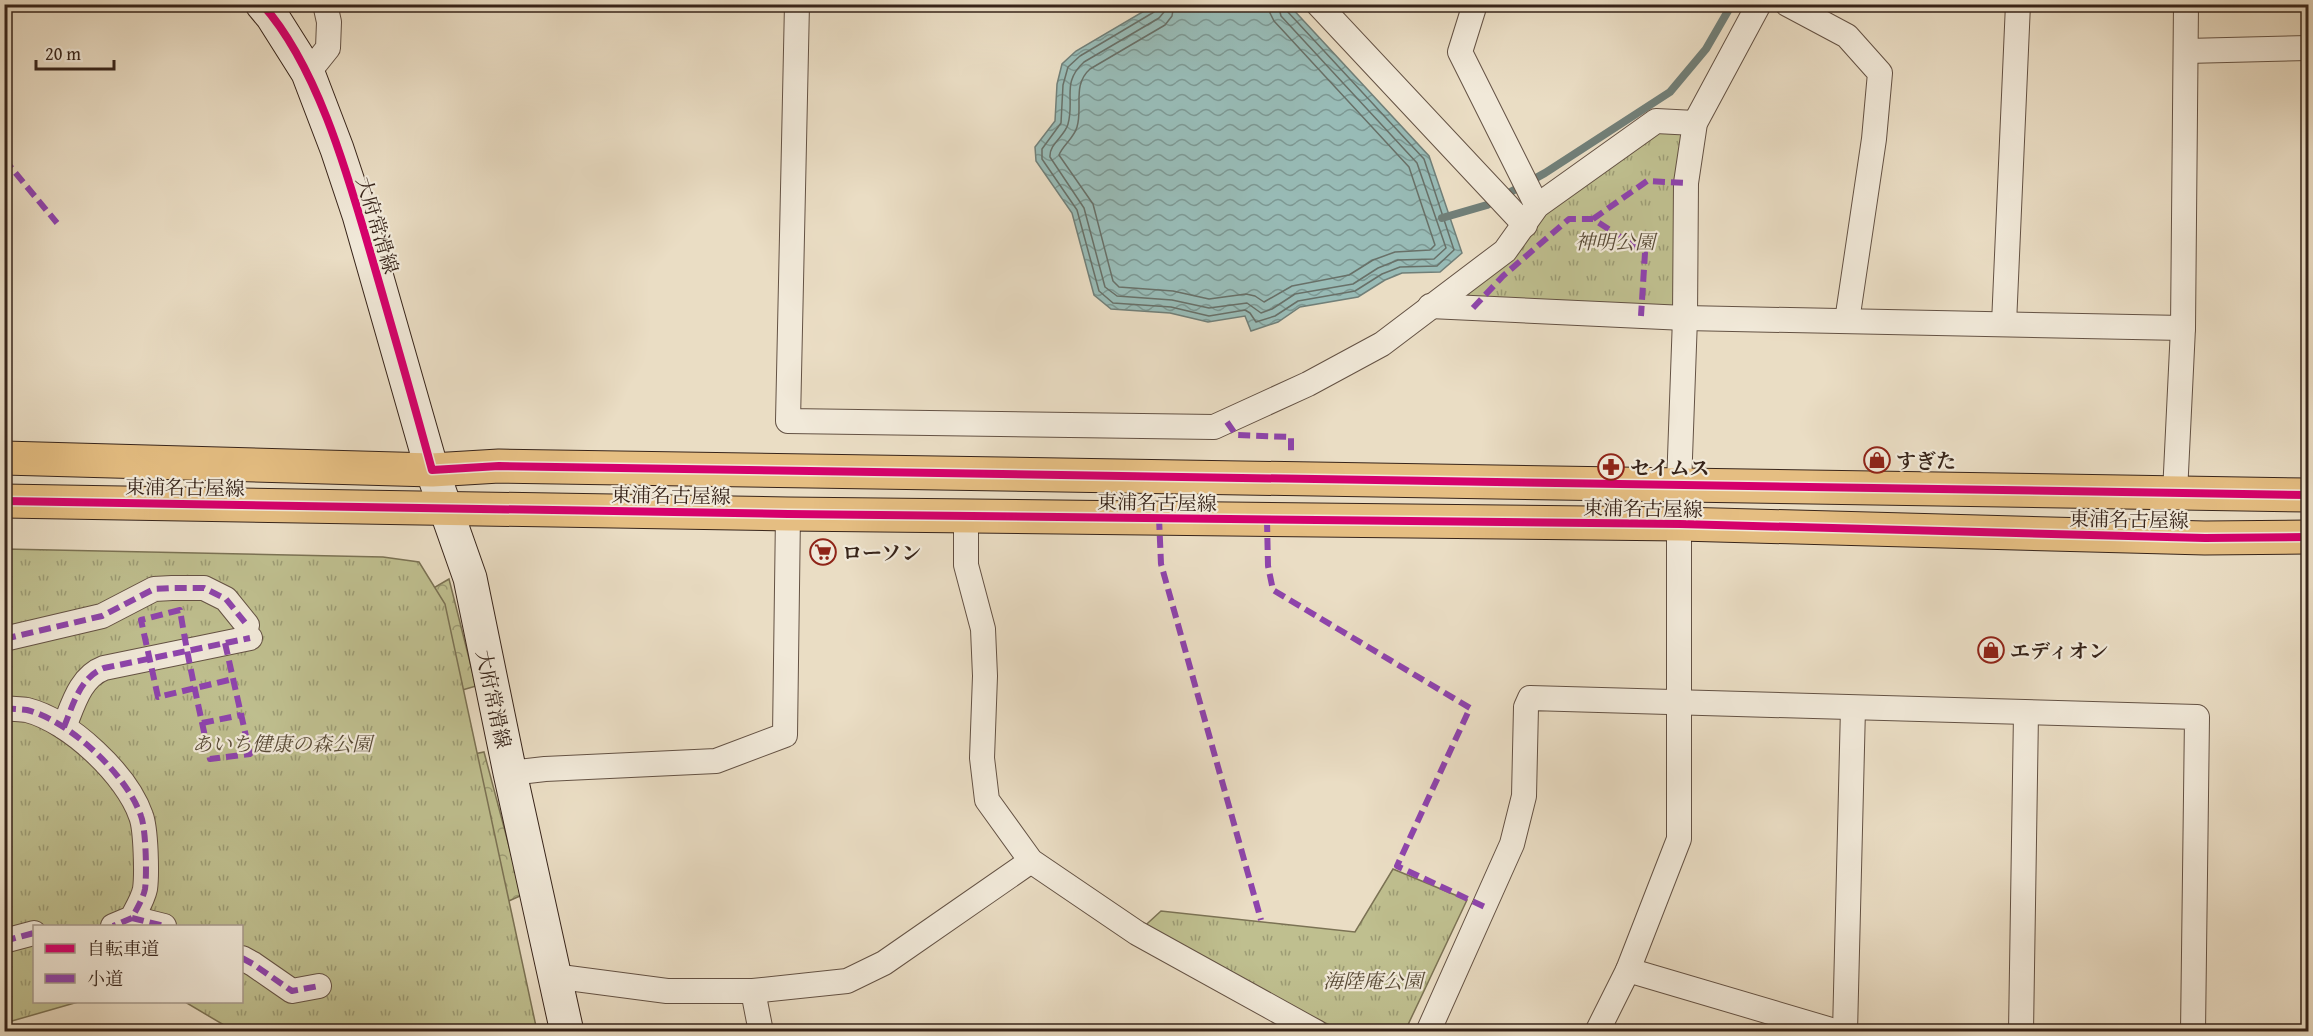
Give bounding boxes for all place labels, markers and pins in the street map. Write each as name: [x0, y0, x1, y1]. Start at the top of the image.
shop icon: すぎた: [1862, 445, 1892, 475]
place label: すぎた: [1896, 446, 1956, 475]
pharmacy icon: セイムス: [1596, 452, 1626, 482]
place label: セイムス: [1630, 453, 1709, 482]
supermarket icon: ローソン: [808, 537, 838, 567]
place label: ローソン: [842, 538, 921, 567]
shop icon: エディオン: [1976, 635, 2006, 665]
place label: エディオン: [2010, 636, 2108, 665]

